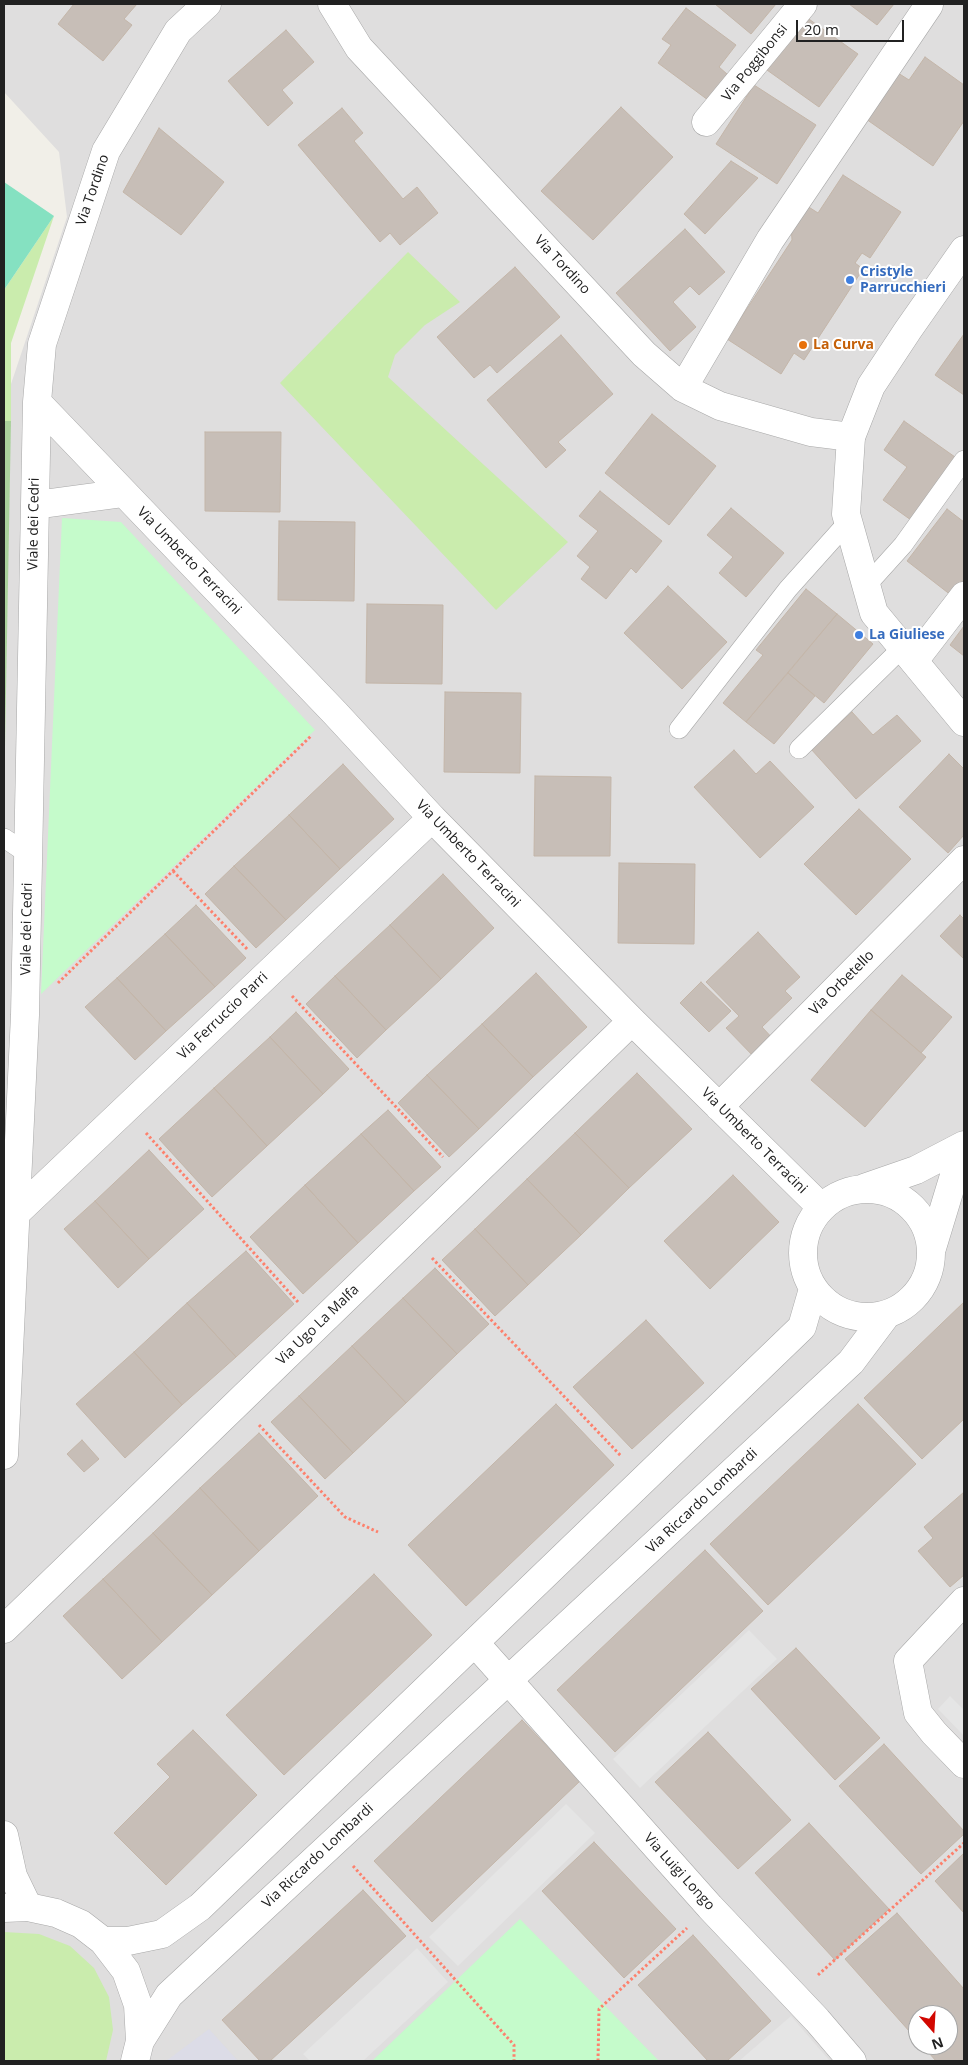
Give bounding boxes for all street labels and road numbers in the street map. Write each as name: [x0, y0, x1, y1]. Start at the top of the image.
street label: Via Poggibonsi: [719, 21, 791, 105]
street label: Via Tordino: [73, 152, 113, 228]
street label: Via Tordino: [531, 232, 593, 298]
street label: Viale dei Cedri: [25, 477, 43, 571]
street label: Via Umberto Terracini: [133, 504, 245, 618]
street label: Via Umberto Terracini: [412, 797, 524, 911]
street label: Viale dei Cedri: [18, 882, 36, 976]
street label: Via Orbetello: [806, 947, 878, 1019]
street label: Via Ferruccio Parri: [175, 969, 271, 1063]
street label: Via Umberto Terracini: [698, 1085, 810, 1197]
street label: Via Ugo La Malfa: [273, 1281, 363, 1369]
street label: Via Riccardo Lombardi: [643, 1445, 761, 1557]
street label: Via Riccardo Lombardi: [259, 1800, 377, 1912]
street label: Via Luigi Longo: [640, 1830, 718, 1914]

